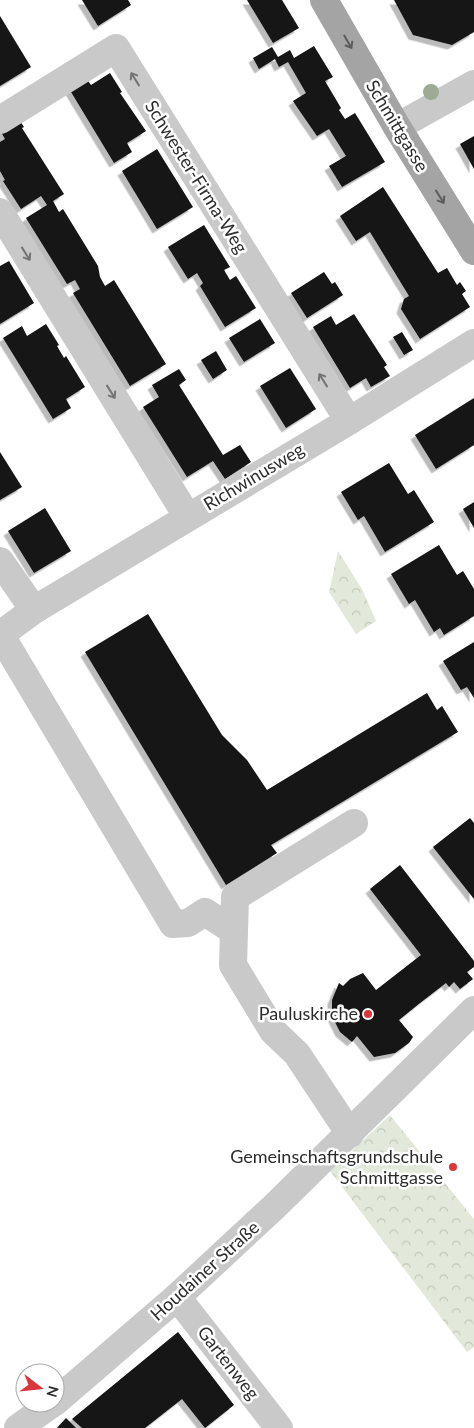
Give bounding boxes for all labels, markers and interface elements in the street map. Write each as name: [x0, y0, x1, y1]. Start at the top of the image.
one-way arrow: [343, 35, 353, 50]
one-way arrow: [130, 72, 140, 86]
street label: Schmittgasse: [362, 76, 434, 175]
street label: Schwester-Firma-Weg: [141, 96, 253, 257]
one-way arrow: [435, 190, 445, 204]
one-way arrow: [21, 246, 31, 260]
one-way arrow: [318, 373, 328, 387]
one-way arrow: [106, 385, 116, 399]
street label: Richwinusweg: [199, 438, 308, 515]
place label: Pauluskirche: [259, 1002, 358, 1024]
marker: Pauluskirche: [362, 1008, 374, 1020]
place label: Gemeinschaftsgrundschule Schmittgasse: [230, 1145, 443, 1188]
marker: Gemeinschaftsgrundschule Schmittgasse: [447, 1161, 459, 1173]
street label: Houdainer Straße: [146, 1216, 263, 1325]
street label: Gartenweg: [193, 1321, 264, 1404]
north arrow: [15, 1363, 65, 1413]
text: N: [43, 1384, 63, 1399]

